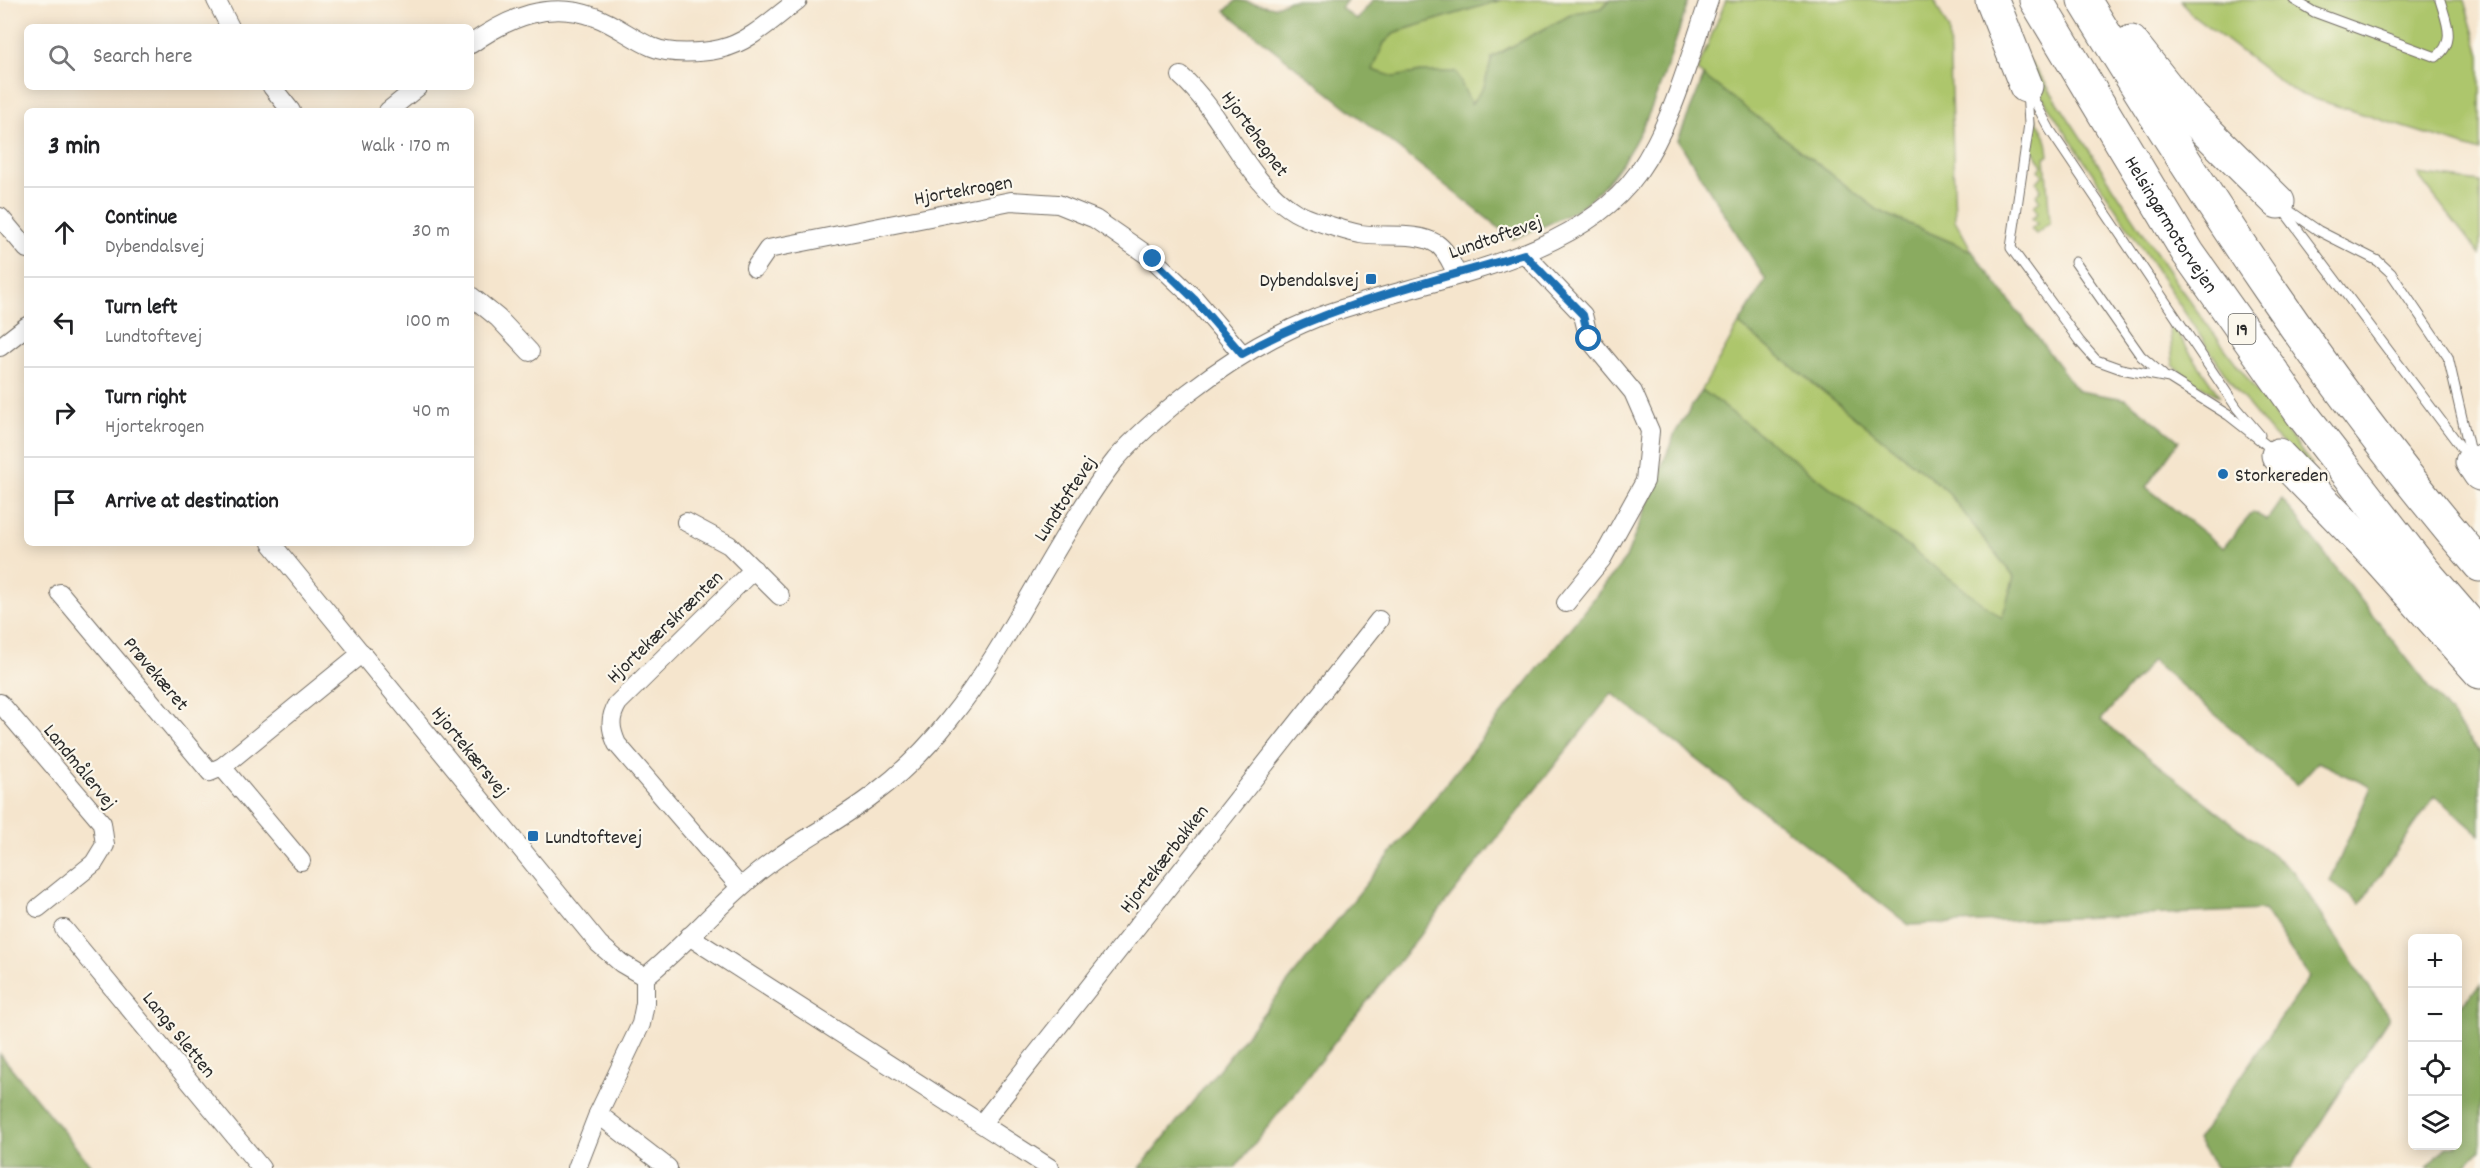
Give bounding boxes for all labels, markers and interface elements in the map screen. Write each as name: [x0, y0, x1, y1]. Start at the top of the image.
search box: [24, 24, 474, 90]
icon: search: [45, 41, 78, 74]
text: Search here: [93, 42, 192, 73]
street label: Hjortehegnet: [1213, 86, 1294, 183]
text: 3 min: [48, 129, 100, 166]
text: Walk · 170 m: [361, 133, 450, 161]
street label: Helsingørmotorvejen: [2116, 152, 2223, 300]
street label: Hjortekrogen: [912, 170, 1015, 214]
text: Continue: [105, 203, 177, 234]
street label: Lundtoftevej: [1445, 210, 1547, 268]
icon: ahead: [48, 216, 81, 249]
text: 30 m: [412, 218, 450, 246]
text: Dybendalsvej: [105, 234, 204, 262]
route end: [1139, 245, 1165, 271]
place label: Dybendalsvej: [1260, 268, 1359, 296]
marker: Dybendalsvej: [1364, 272, 1378, 286]
text: Turn left: [105, 293, 177, 324]
icon: left: [48, 306, 81, 339]
text: 100 m: [406, 308, 450, 336]
road number: 19: [2228, 314, 2256, 344]
text: Lundtoftevej: [105, 324, 202, 352]
route start: [1575, 325, 1601, 351]
text: Turn right: [105, 383, 187, 414]
icon: right: [48, 396, 81, 429]
text: 40 m: [412, 398, 450, 426]
text: Hjortekrogen: [105, 414, 204, 442]
street label: Lundtoftevej: [1028, 451, 1105, 548]
place label: Storkereden: [2235, 463, 2328, 491]
marker: Storkereden: [2216, 467, 2230, 481]
icon: arrive: [48, 486, 81, 519]
text: Arrive at destination: [105, 487, 279, 518]
street label: Hjortekærskrænten: [601, 565, 731, 691]
street label: Prøvekæret: [115, 632, 194, 718]
street label: Hjortekærsvej: [423, 702, 514, 804]
street label: Landmålervej: [35, 719, 122, 817]
street label: Hjortekærbakken: [1114, 800, 1217, 920]
place label: Lundtoftevej: [545, 825, 642, 853]
marker: Lundtoftevej: [526, 829, 540, 843]
map controls: [2408, 934, 2462, 1150]
button: +: [2408, 934, 2462, 988]
street label: Langs Sletten: [134, 987, 221, 1085]
button: −: [2408, 988, 2462, 1042]
button: locate: [2408, 1042, 2462, 1096]
button: layers: [2408, 1096, 2462, 1150]

